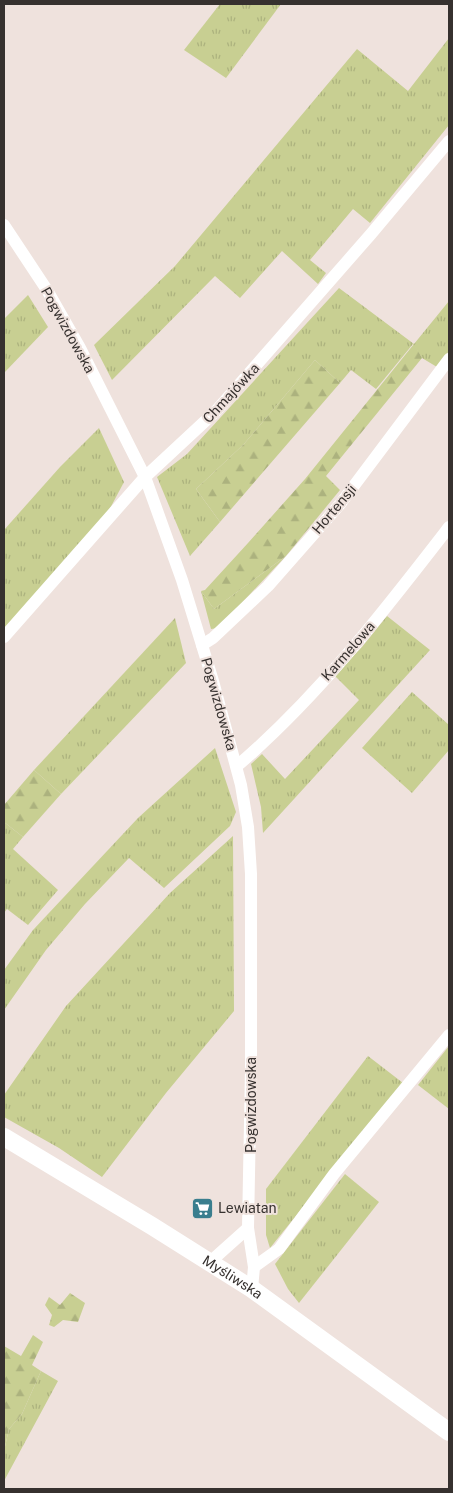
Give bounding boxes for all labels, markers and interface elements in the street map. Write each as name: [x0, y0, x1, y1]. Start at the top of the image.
street label: Pogwizdowska: [38, 284, 98, 376]
street label: Chmajówka: [199, 360, 263, 426]
street label: Hortensji: [309, 481, 359, 537]
street label: Karmelowa: [318, 618, 378, 684]
street label: Pogwizdowska: [198, 656, 240, 752]
street label: Pogwizdowska: [243, 1057, 259, 1153]
supermarket icon: Lewiatan: [190, 1196, 214, 1220]
place label: Lewiatan: [218, 1200, 277, 1216]
street label: Myśliwska: [200, 1252, 266, 1302]

